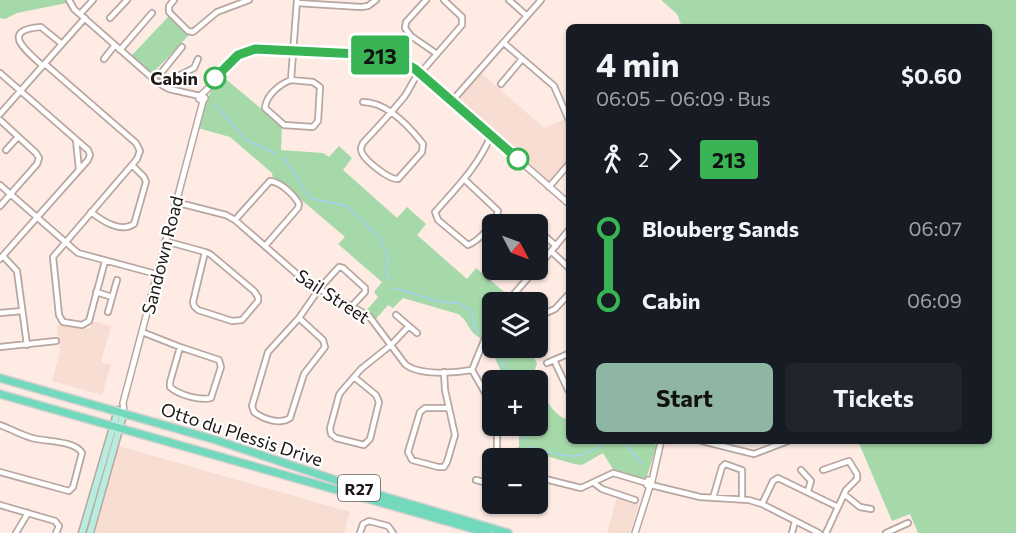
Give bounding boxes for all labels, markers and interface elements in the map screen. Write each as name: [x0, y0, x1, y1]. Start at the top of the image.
line badge: 213: [346, 36, 415, 74]
text: 213: [363, 43, 397, 68]
text: 4 min: [596, 43, 680, 84]
text: $0.60: [901, 62, 962, 89]
place label: Cabin: [150, 67, 198, 89]
marker: Cabin: [204, 67, 226, 89]
text: 06:05 – 06:09 · Bus: [596, 86, 771, 110]
icon: walk: [596, 143, 629, 176]
icon: forward: [658, 143, 691, 176]
text: 2: [638, 147, 649, 171]
text: 213: [712, 147, 746, 172]
unlabelled marker: [507, 148, 529, 170]
street label: Sandown Road: [137, 193, 187, 317]
north arrow: [482, 214, 548, 280]
map controls: [482, 214, 548, 514]
text: Blouberg Sands: [642, 215, 799, 242]
text: 06:07: [909, 216, 962, 240]
street label: Sail Street: [292, 264, 374, 328]
text: Cabin: [642, 287, 701, 314]
text: 06:09: [907, 288, 962, 312]
button: layers: [482, 292, 548, 358]
button: Start: [596, 363, 773, 432]
button: Tickets: [785, 363, 962, 432]
button: +: [482, 370, 548, 436]
street label: Otto du Plessis Drive: [158, 397, 326, 471]
button: −: [482, 448, 548, 514]
road number: R27: [338, 475, 380, 501]

